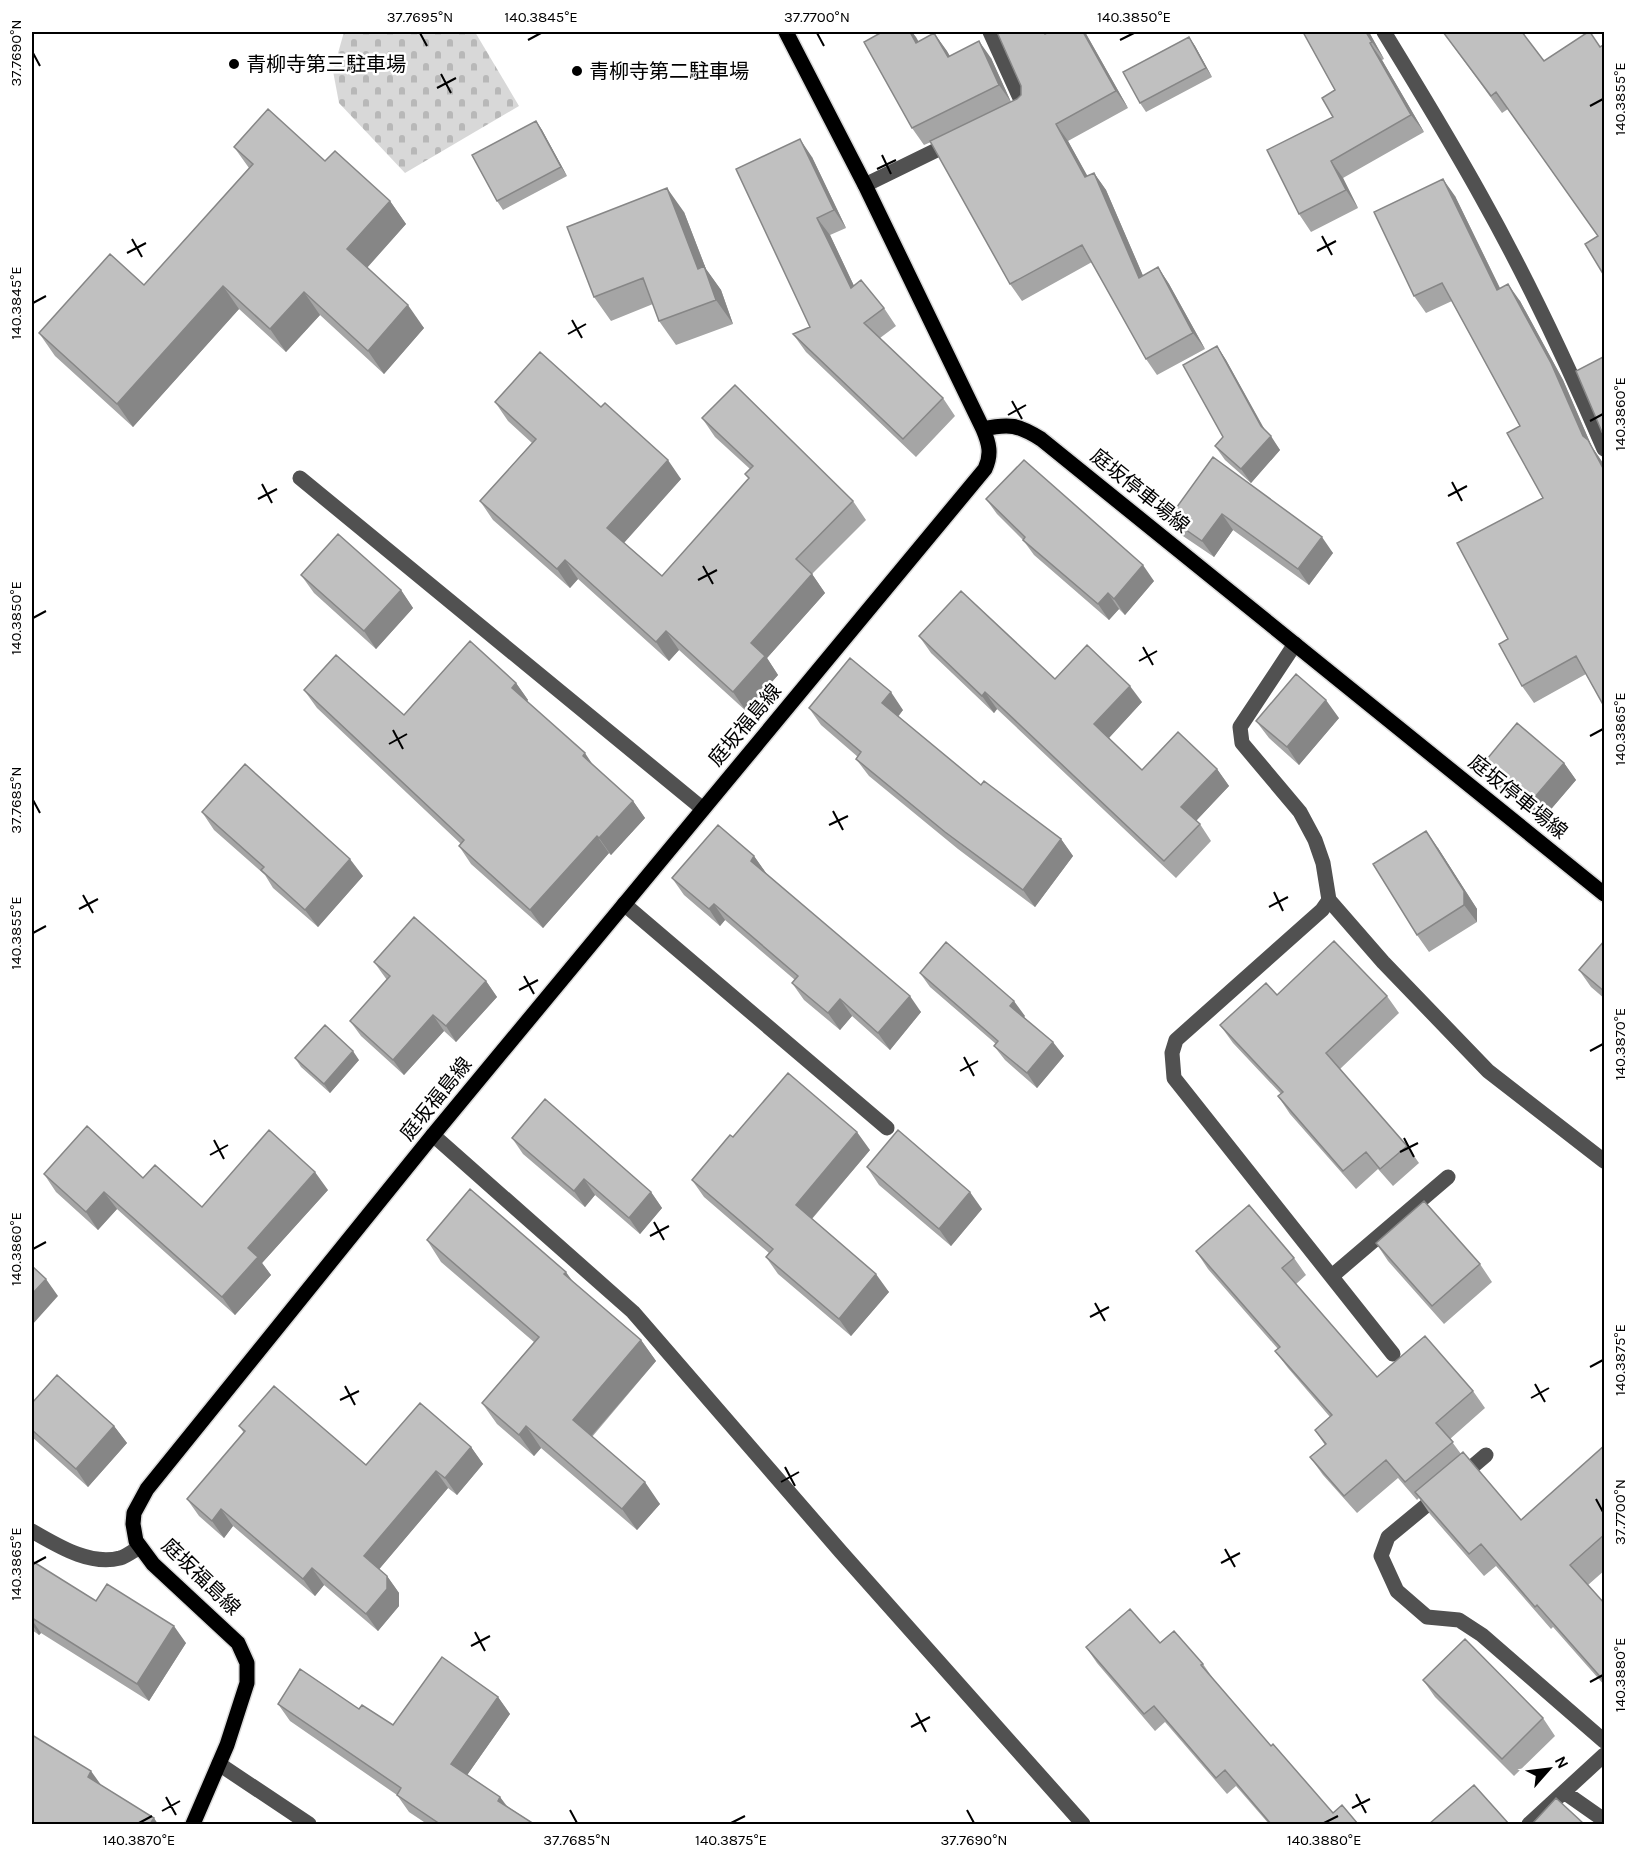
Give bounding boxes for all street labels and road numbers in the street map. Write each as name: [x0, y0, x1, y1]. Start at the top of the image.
street label: 庭坂停車場線: [1086, 444, 1194, 538]
street label: 庭坂福島線: [704, 679, 786, 771]
street label: 庭坂停車場線: [1464, 750, 1572, 844]
street label: 庭坂福島線: [396, 1053, 476, 1145]
street label: 庭坂福島線: [157, 1534, 245, 1620]

